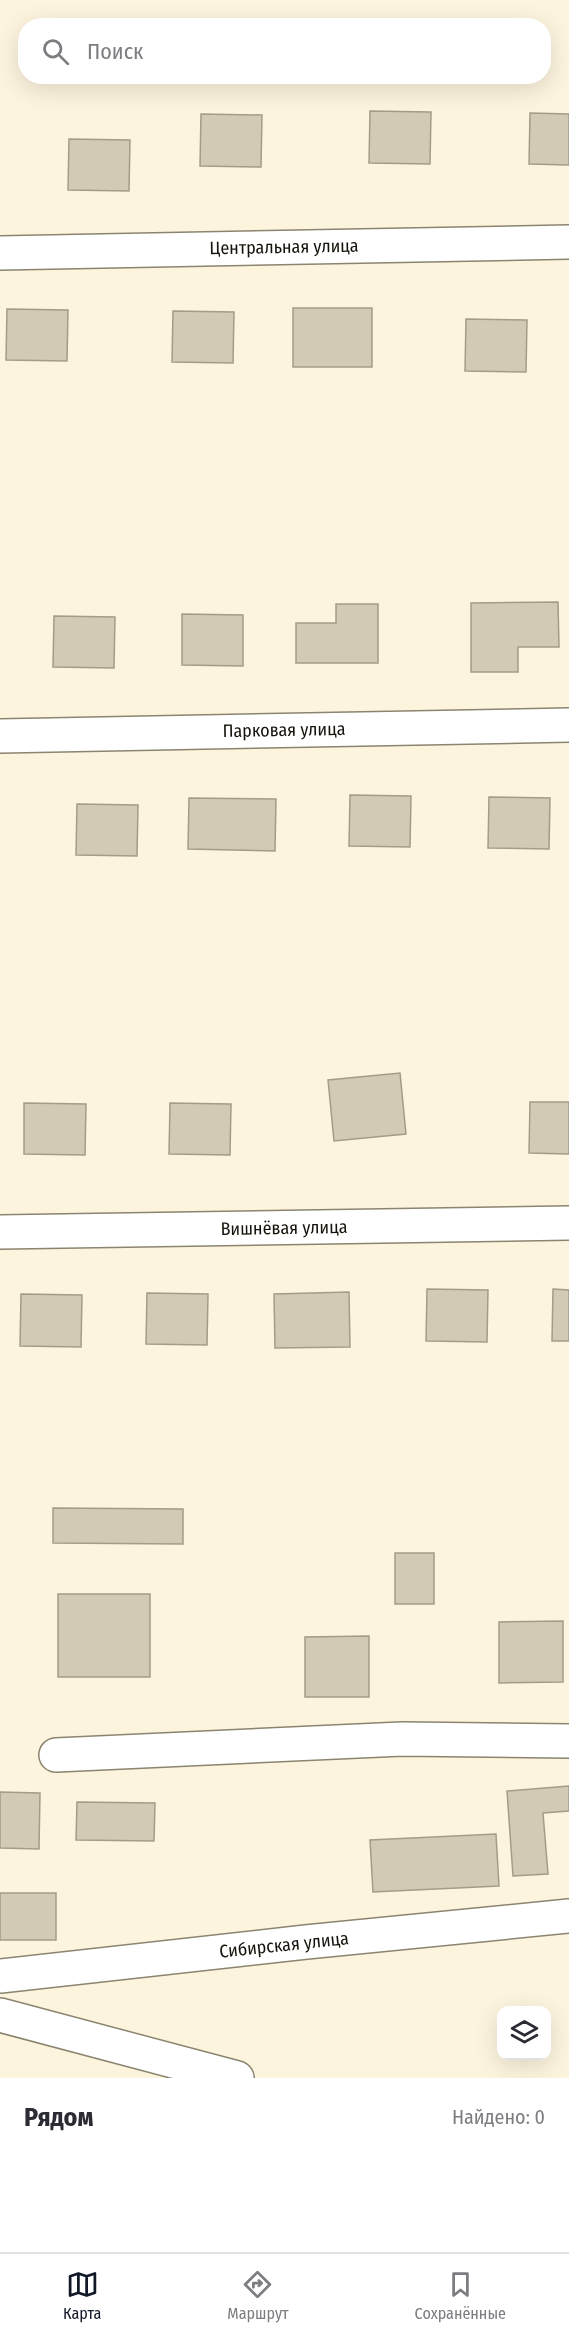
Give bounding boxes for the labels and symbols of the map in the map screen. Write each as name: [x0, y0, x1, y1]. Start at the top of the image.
street label: Центральная улица: [209, 235, 359, 259]
street label: Парковая улица: [222, 718, 346, 742]
street label: Вишнёвая улица: [220, 1216, 348, 1240]
street label: Сибирская улица: [218, 1927, 350, 1963]

